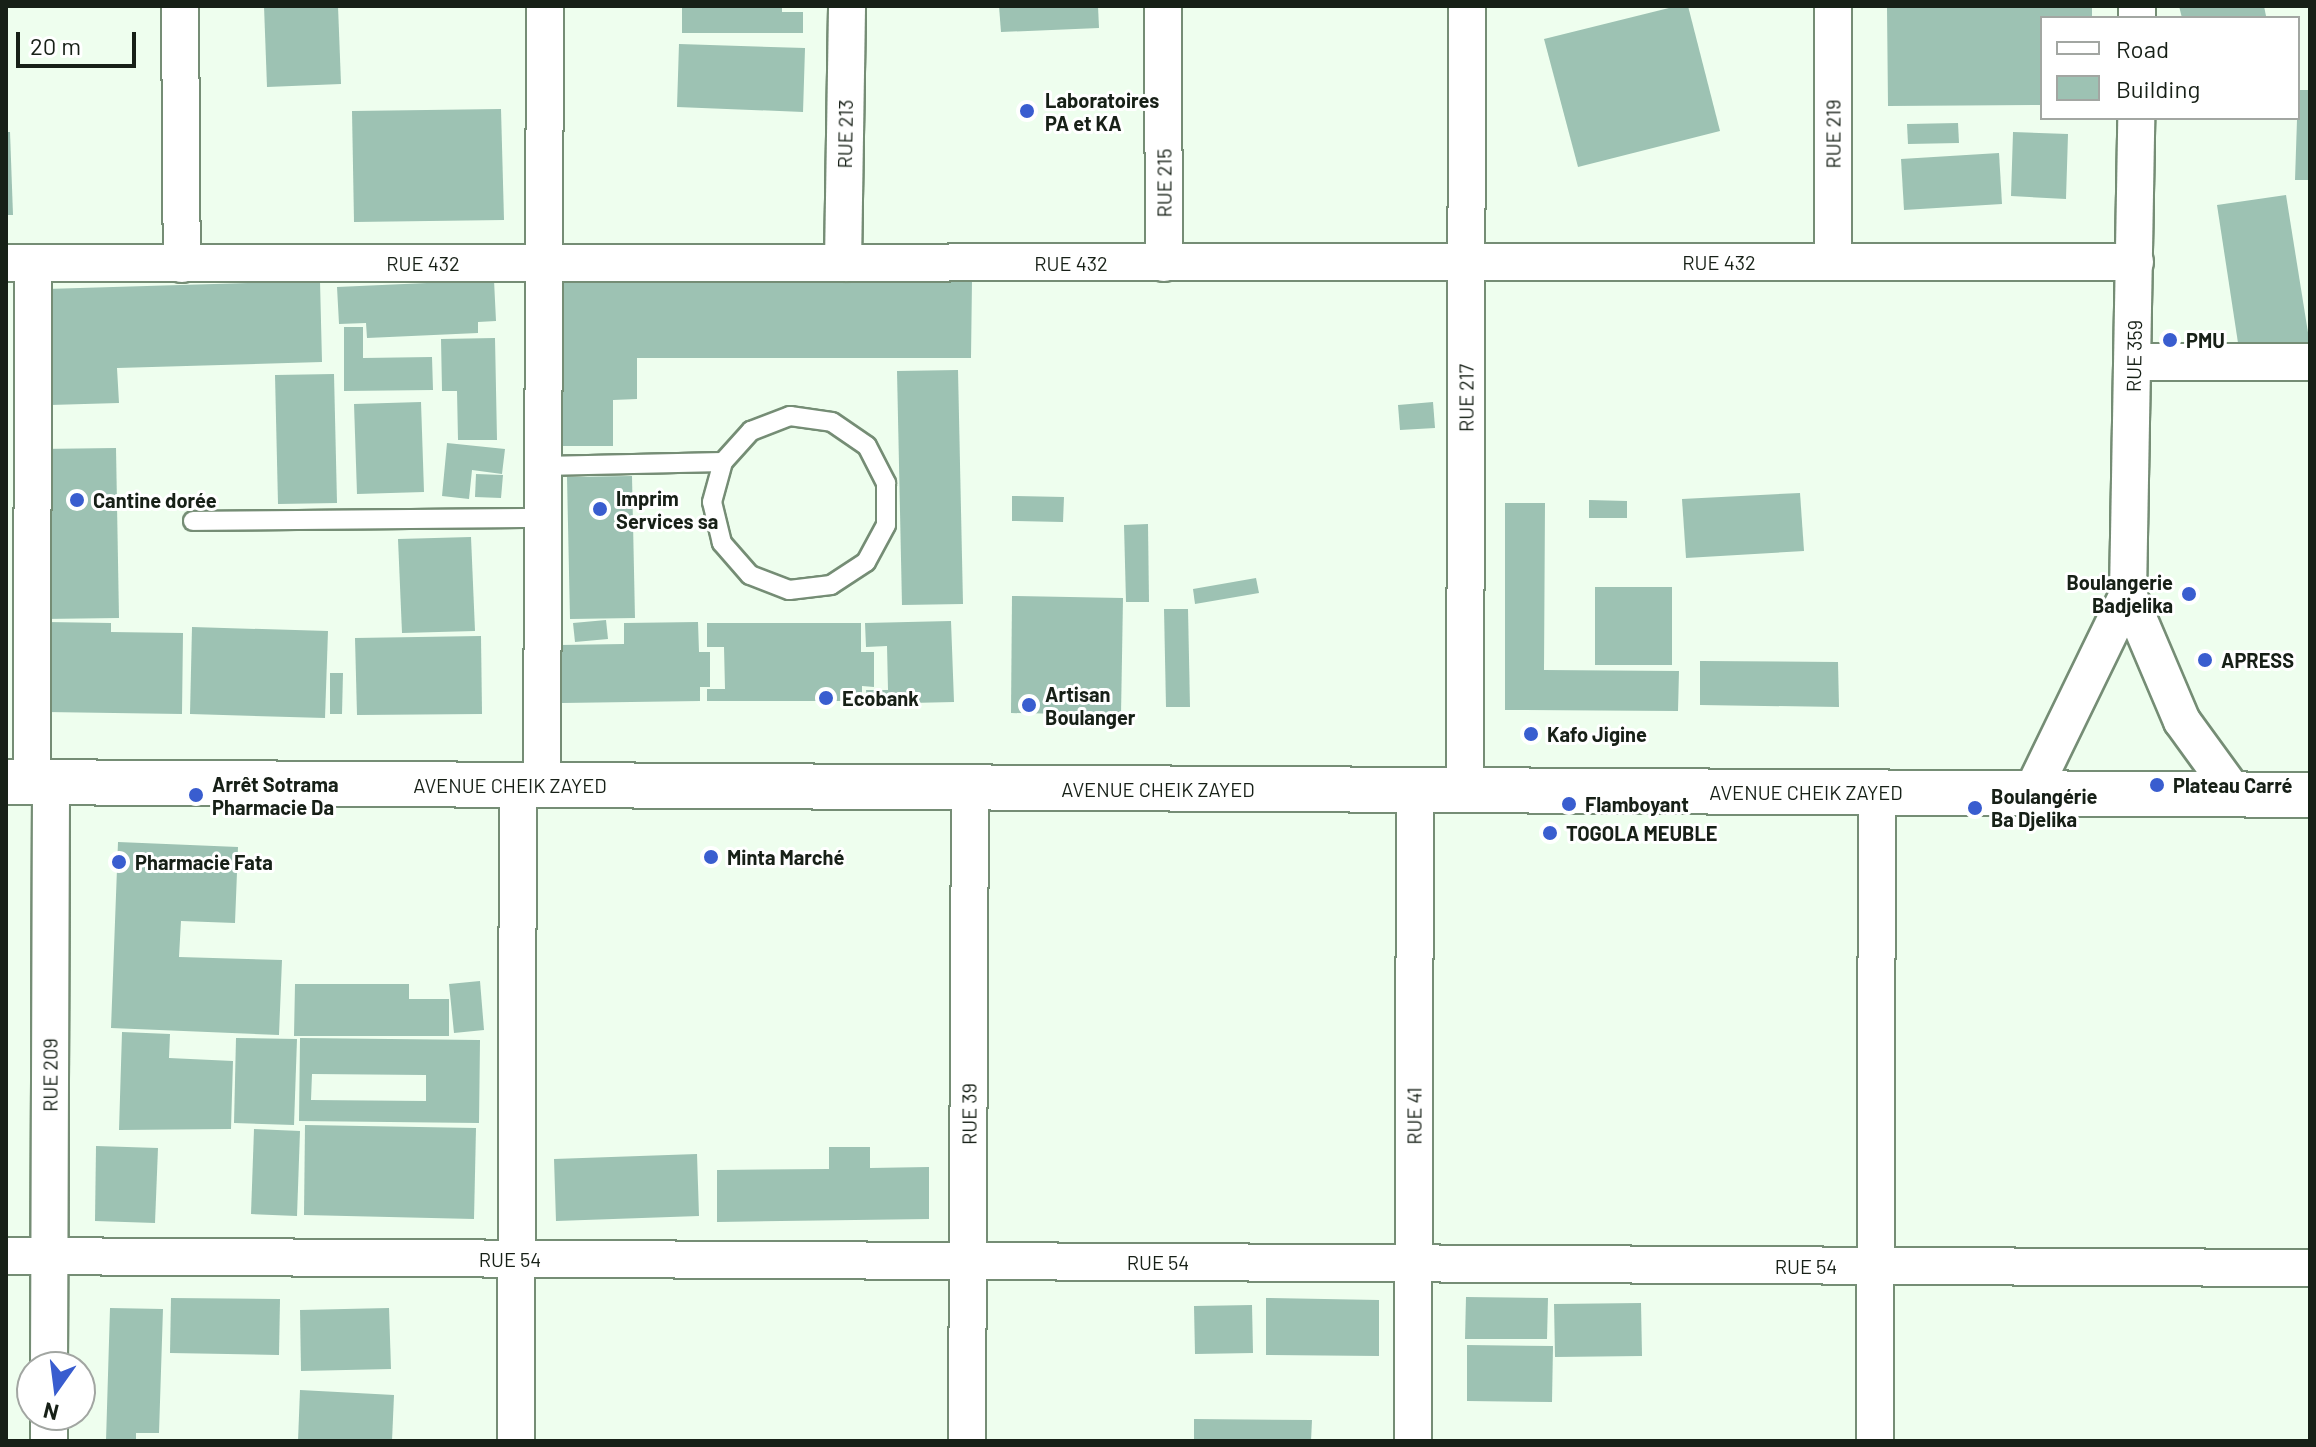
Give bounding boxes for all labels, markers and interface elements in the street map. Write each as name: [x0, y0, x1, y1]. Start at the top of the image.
scale bar: [20, 16, 140, 66]
legend: [2040, 16, 2300, 120]
text: 20 m: [30, 31, 81, 60]
text: Road: [2116, 34, 2169, 63]
text: Building: [2116, 74, 2200, 103]
place label: Laboratoires PA et KA: [1045, 88, 1159, 135]
street label: RUE 213: [832, 99, 858, 169]
street label: RUE 219: [1821, 99, 1845, 169]
marker: Laboratoires PA et KA: [1016, 100, 1038, 122]
street label: RUE 215: [1152, 148, 1176, 218]
street label: RUE 432: [1682, 250, 1756, 274]
street label: RUE 432: [386, 251, 460, 275]
street label: RUE 432: [1034, 251, 1108, 275]
street label: RUE 359: [2121, 320, 2147, 392]
place label: PMU: [2186, 328, 2225, 352]
marker: PMU: [2161, 331, 2179, 349]
street label: RUE 217: [1454, 364, 1478, 432]
place label: Imprim Services sa: [616, 486, 718, 533]
place label: Cantine dorée: [93, 488, 217, 512]
marker: Cantine dorée: [68, 491, 86, 509]
marker: Imprim Services sa: [591, 500, 609, 518]
place label: Boulangerie Badjelika: [2066, 570, 2173, 617]
marker: Boulangerie Badjelika: [2180, 585, 2198, 603]
place label: APRESS: [2221, 648, 2294, 672]
marker: APRESS: [2196, 651, 2214, 669]
place label: Artisan Boulanger: [1045, 682, 1136, 729]
place label: Ecobank: [842, 686, 919, 710]
marker: Ecobank: [817, 689, 835, 707]
marker: Artisan Boulanger: [1020, 696, 1038, 714]
place label: Kafo Jigine: [1547, 722, 1647, 746]
marker: Kafo Jigine: [1522, 725, 1540, 743]
place label: Arrêt Sotrama Pharmacie Da: [212, 772, 338, 819]
street label: AVENUE CHEIK ZAYED: [413, 773, 607, 797]
place label: Plateau Carré: [2173, 773, 2292, 797]
marker: Plateau Carré: [2148, 776, 2166, 794]
street label: AVENUE CHEIK ZAYED: [1061, 777, 1255, 801]
street label: AVENUE CHEIK ZAYED: [1709, 780, 1903, 804]
place label: Boulangérie Ba Djelika: [1991, 784, 2097, 831]
marker: Arrêt Sotrama Pharmacie Da: [187, 786, 205, 804]
place label: Flamboyant: [1585, 792, 1689, 816]
marker: Flamboyant: [1560, 795, 1578, 813]
marker: Boulangérie Ba Djelika: [1966, 799, 1984, 817]
place label: TOGOLA MEUBLE: [1566, 821, 1717, 845]
marker: TOGOLA MEUBLE: [1541, 824, 1559, 842]
place label: Minta Marché: [727, 845, 844, 869]
marker: Minta Marché: [702, 848, 720, 866]
place label: Pharmacie Fata: [135, 850, 273, 874]
marker: Pharmacie Fata: [110, 853, 128, 871]
street label: RUE 209: [38, 1038, 62, 1112]
street label: RUE 39: [957, 1083, 981, 1145]
street label: RUE 41: [1402, 1087, 1426, 1145]
street label: RUE 54: [479, 1247, 541, 1271]
street label: RUE 54: [1127, 1250, 1189, 1274]
street label: RUE 54: [1775, 1254, 1837, 1278]
north arrow: [16, 1351, 96, 1431]
text: N: [40, 1398, 61, 1427]

